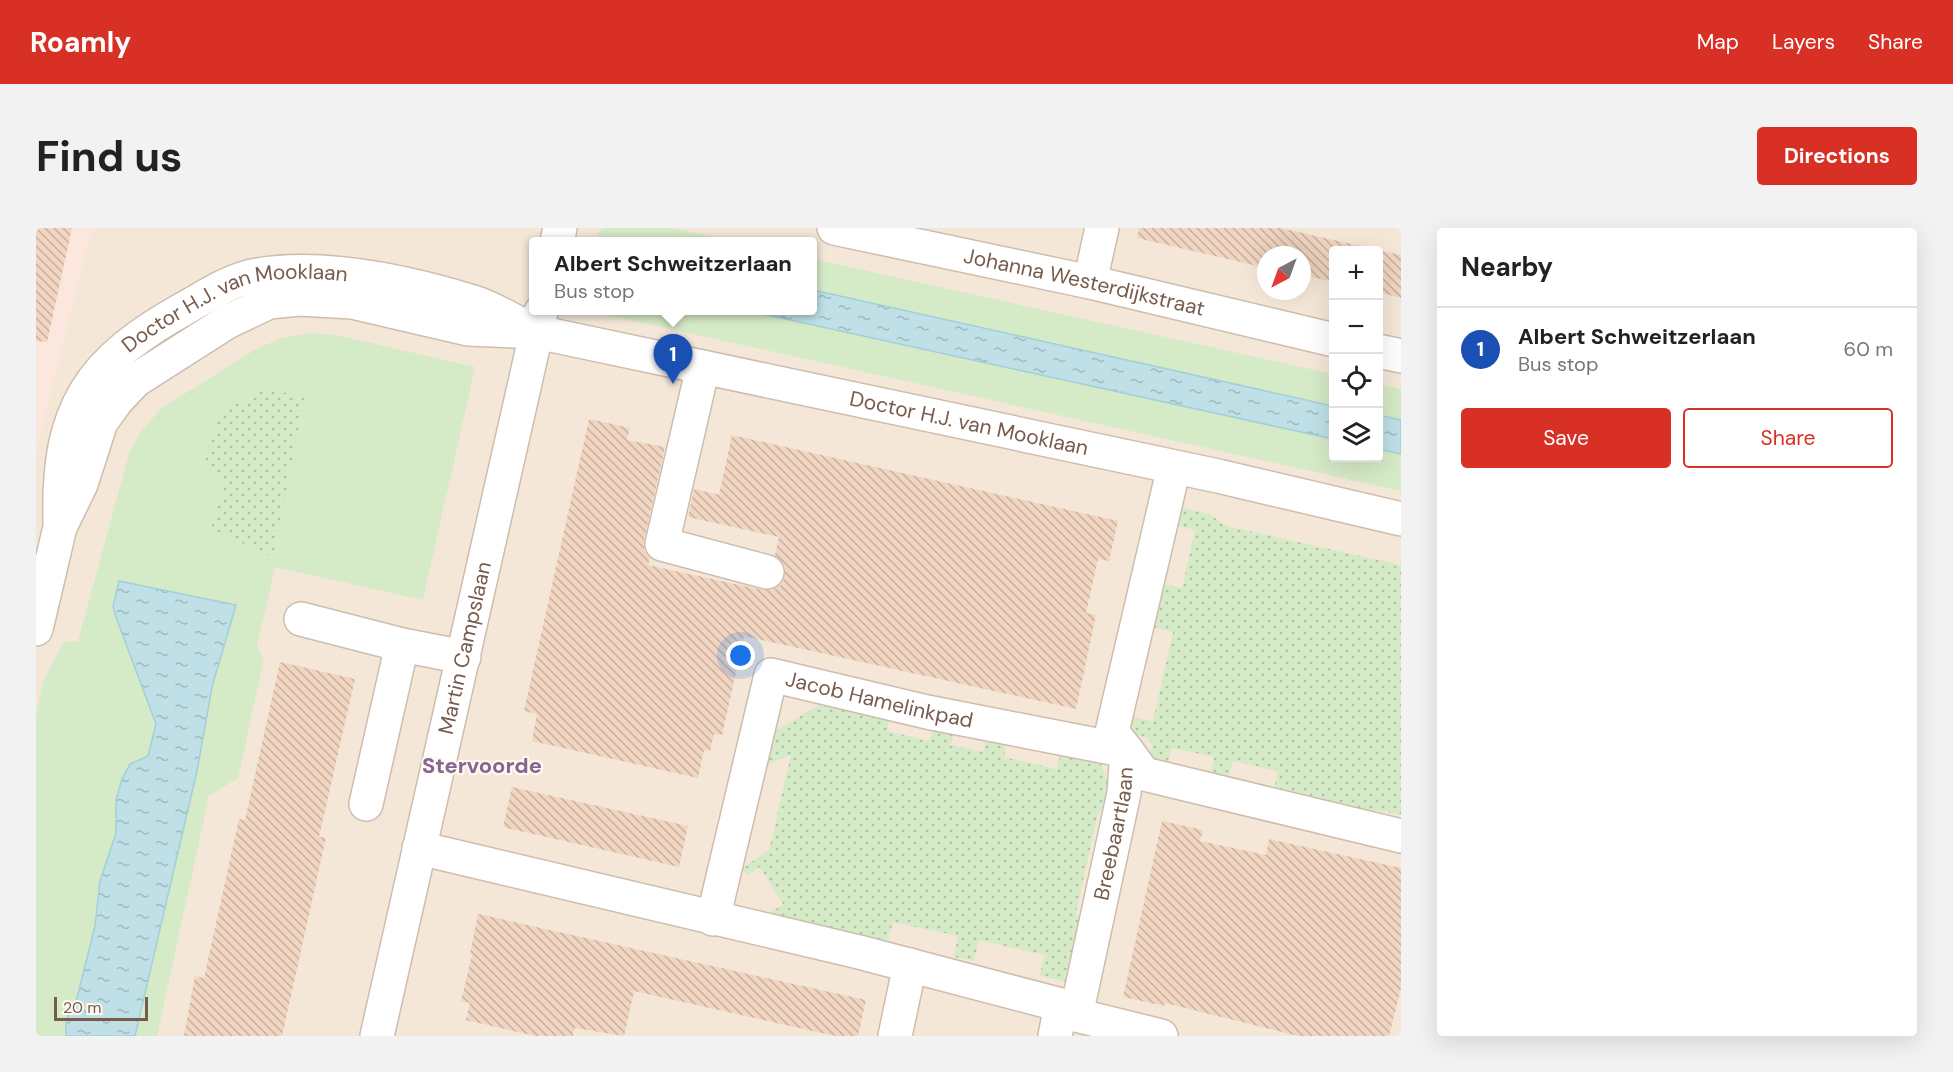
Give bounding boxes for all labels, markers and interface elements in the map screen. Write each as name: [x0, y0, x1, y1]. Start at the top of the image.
text: Roamly: [30, 24, 131, 61]
text: Map: [1697, 28, 1739, 56]
text: Layers: [1772, 28, 1835, 56]
text: Share: [1868, 28, 1923, 56]
button: Directions: [1757, 127, 1917, 185]
text: Find us: [36, 129, 182, 184]
popup: [529, 237, 817, 315]
street label: Johanna Westerdijkstraat: [961, 242, 1208, 323]
north arrow: [1257, 246, 1311, 300]
map controls: [1329, 246, 1383, 462]
button: +: [1329, 246, 1383, 300]
text: Albert Schweitzerlaan: [554, 249, 792, 278]
text: Nearby: [1461, 250, 1553, 284]
street label: Doctor H.J. van Mooklaan: [116, 258, 349, 359]
text: Bus stop: [554, 278, 635, 304]
button: −: [1329, 300, 1383, 354]
text: Albert Schweitzerlaan: [1518, 322, 1756, 351]
pin: 1: [654, 334, 692, 384]
text: 1: [1477, 336, 1484, 362]
text: 60 m: [1844, 336, 1893, 362]
text: Bus stop: [1518, 351, 1598, 377]
button: locate: [1329, 354, 1383, 408]
street label: Doctor H.J. van Mooklaan: [847, 385, 1091, 462]
button: layers: [1329, 408, 1383, 462]
button: Save: [1461, 408, 1671, 468]
button: Share: [1683, 408, 1893, 468]
street label: Martin Campslaan: [432, 559, 498, 737]
your location: [726, 641, 755, 670]
street label: Jacob Hamelinkpad: [783, 665, 976, 735]
district label: Stervoorde: [422, 751, 542, 780]
street label: Breebaartlaan: [1087, 766, 1140, 903]
scale bar: [54, 994, 148, 1022]
text: 20 m: [63, 997, 102, 1018]

